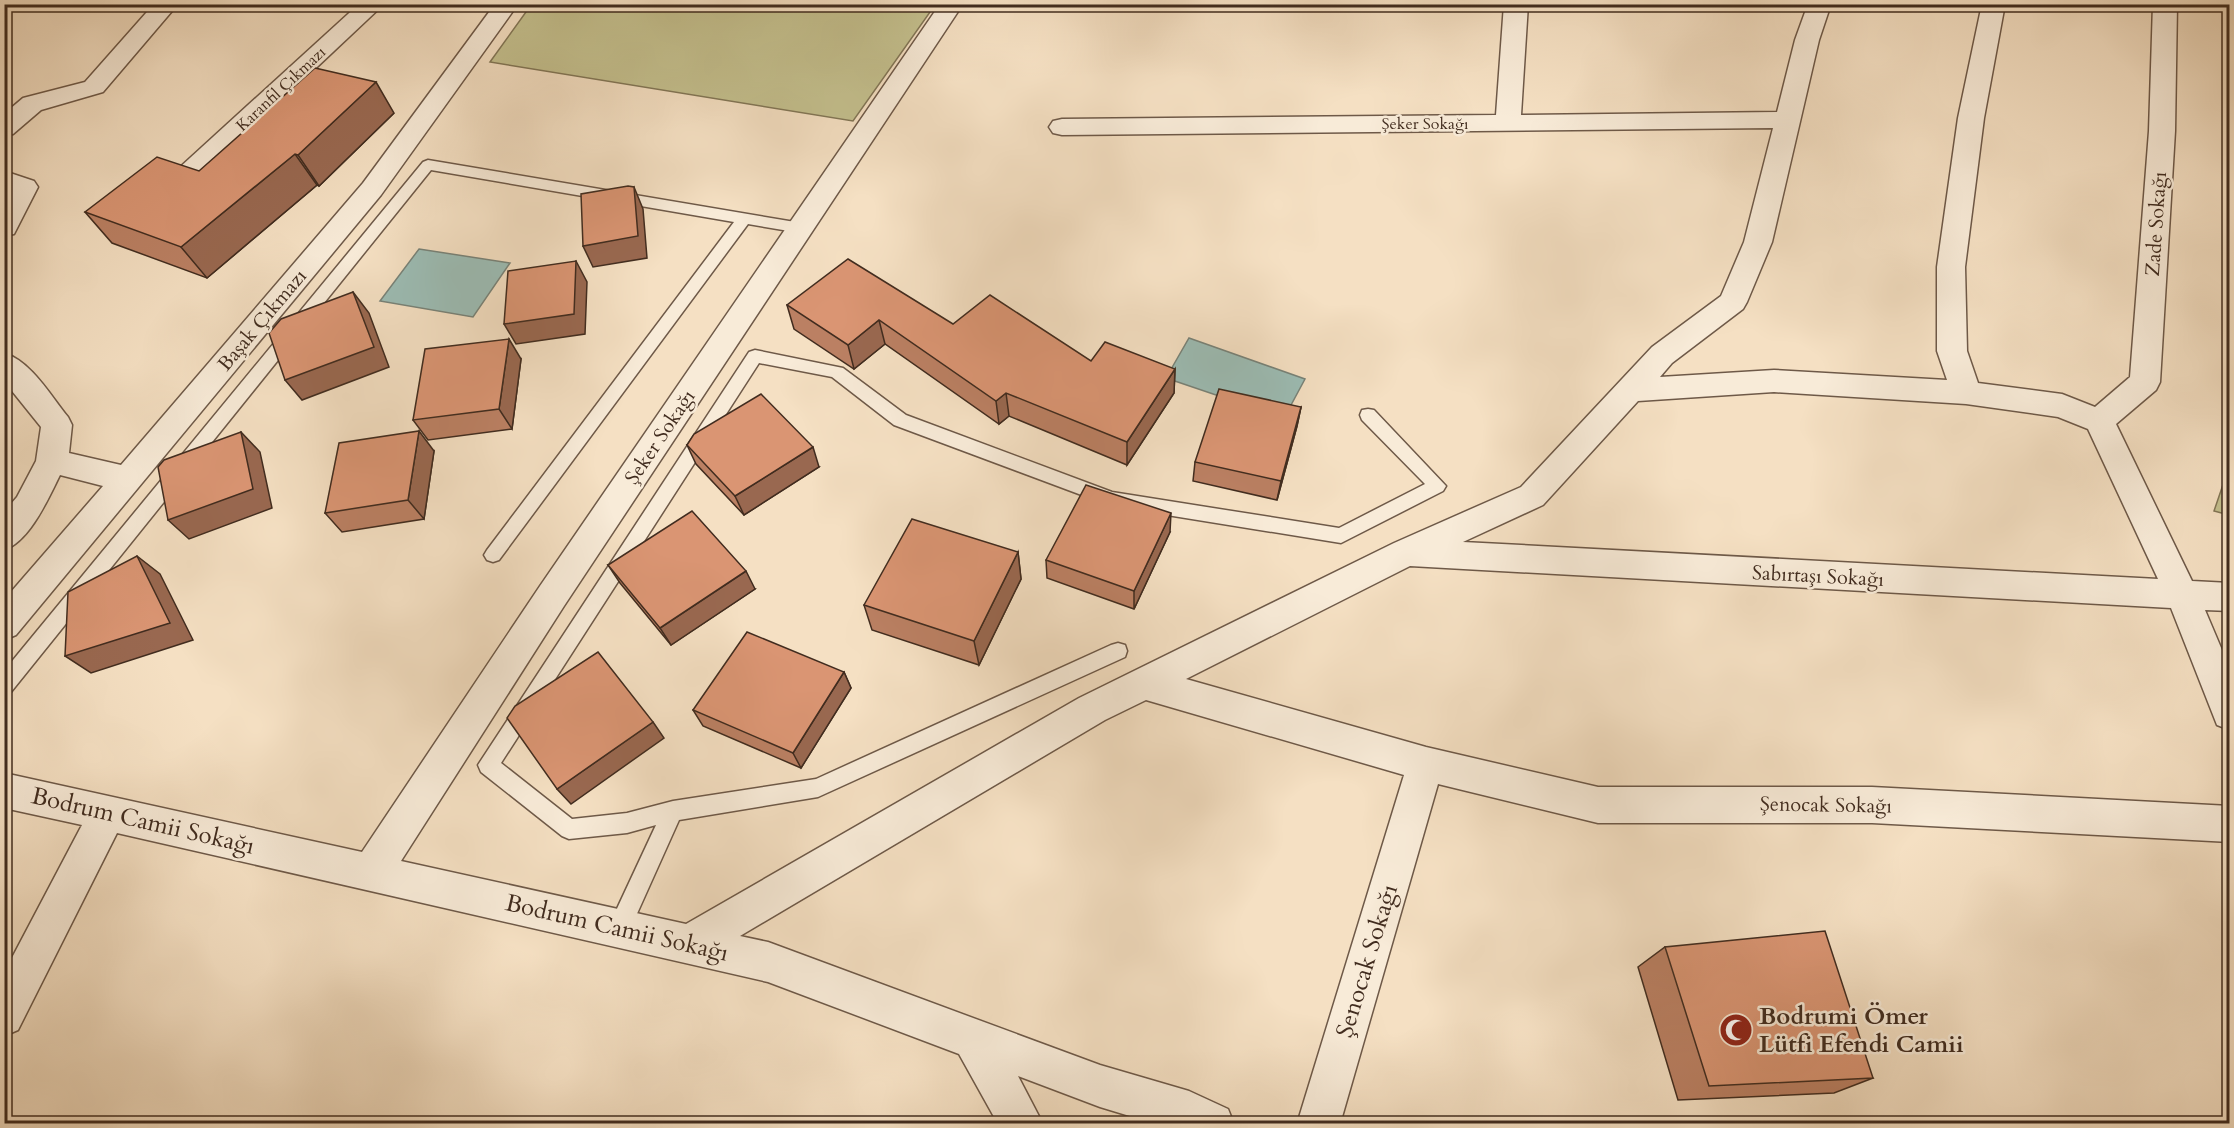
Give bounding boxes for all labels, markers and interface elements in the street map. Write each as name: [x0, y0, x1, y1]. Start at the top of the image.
street label: Karanfil Çıkmazı: [231, 41, 331, 136]
street label: Şeker Sokağı: [1382, 113, 1469, 135]
street label: Zade Sokağı: [2139, 170, 2173, 277]
street label: Başak Çıkmazı: [211, 263, 313, 377]
street label: Şeker Sokağı: [618, 384, 702, 490]
street label: Sabırtaşı Sokağı: [1751, 559, 1885, 593]
street label: Bodrum Camii Sokağı: [28, 779, 258, 863]
street label: Şenocak Sokağı: [1760, 790, 1893, 820]
street label: Şenocak Sokağı: [1328, 880, 1406, 1042]
street label: Bodrum Camii Sokağı: [502, 886, 732, 970]
place label: Bodrumi Ömer Lütfi Efendi Camii: [1759, 1000, 1964, 1061]
mosque icon: Bodrumi Ömer Lütfi Efendi Camii: [1718, 1012, 1754, 1048]

